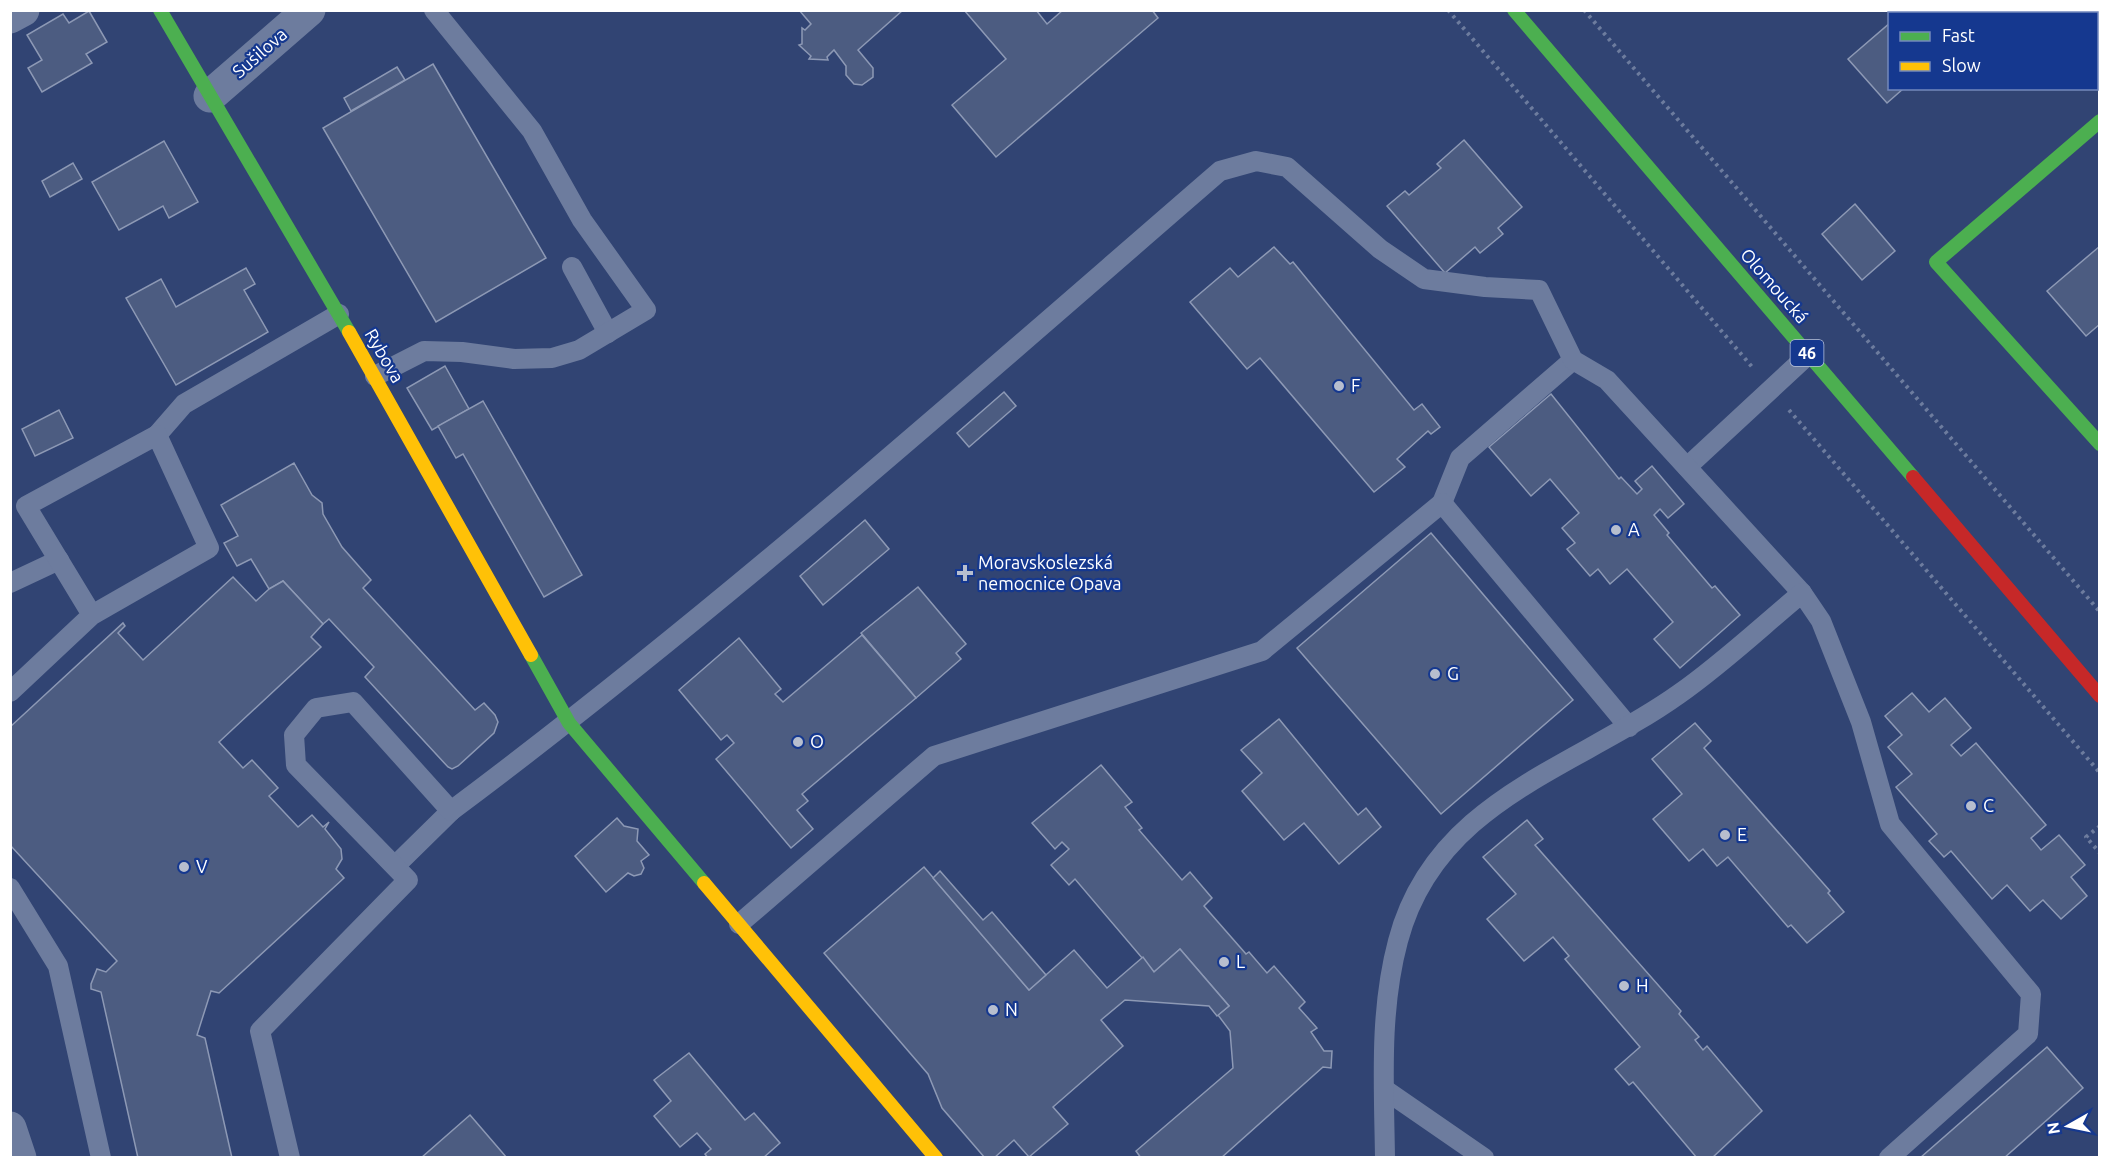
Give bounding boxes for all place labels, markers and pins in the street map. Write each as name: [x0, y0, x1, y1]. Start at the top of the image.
place label: F: [1351, 375, 1360, 395]
marker: F: [1332, 379, 1346, 393]
place label: A: [1628, 519, 1640, 539]
marker: A: [1609, 523, 1623, 537]
place label: Moravskoslezská nemocnice Opava: [978, 552, 1121, 593]
marker: Moravskoslezská nemocnice Opava: [956, 564, 974, 582]
place label: G: [1447, 663, 1459, 683]
marker: G: [1428, 667, 1442, 681]
place label: O: [810, 731, 824, 751]
marker: O: [791, 735, 805, 749]
place label: C: [1983, 795, 1994, 815]
marker: C: [1964, 799, 1978, 813]
place label: E: [1737, 824, 1747, 844]
marker: E: [1718, 828, 1732, 842]
place label: V: [196, 856, 208, 876]
marker: V: [177, 860, 191, 874]
place label: L: [1236, 951, 1245, 971]
marker: L: [1217, 955, 1231, 969]
place label: H: [1636, 975, 1649, 995]
marker: H: [1617, 979, 1631, 993]
place label: N: [1005, 999, 1018, 1019]
marker: N: [986, 1003, 1000, 1017]

